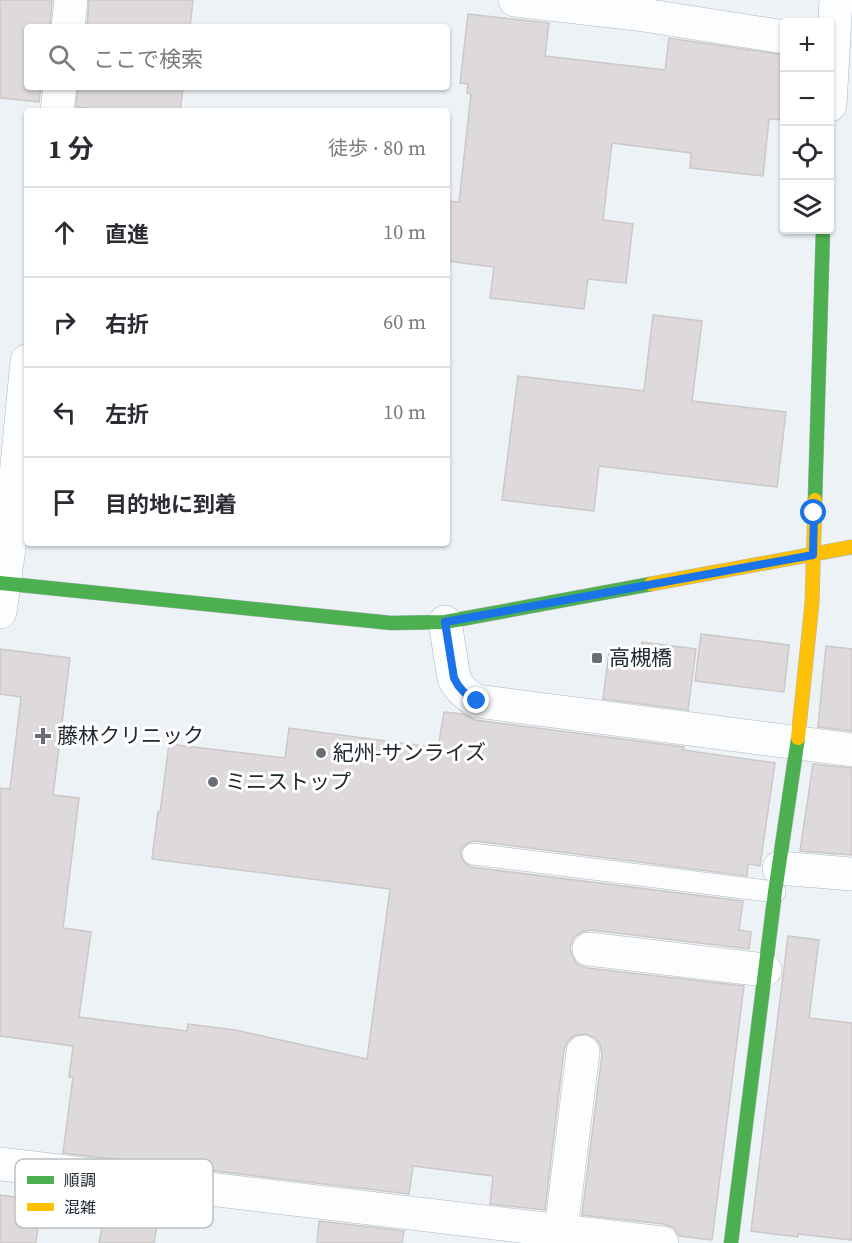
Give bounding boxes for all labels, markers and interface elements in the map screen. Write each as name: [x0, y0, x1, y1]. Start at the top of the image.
map controls: [780, 18, 834, 234]
button: +: [780, 18, 834, 72]
search box: [24, 24, 450, 90]
icon: search: [45, 41, 78, 74]
text: ここで検索: [93, 44, 203, 74]
button: −: [780, 72, 834, 126]
button: locate: [780, 126, 834, 180]
text: 1 分: [48, 131, 94, 167]
text: 徒歩 · 80 m: [328, 134, 426, 162]
button: layers: [780, 180, 834, 234]
icon: ahead: [48, 216, 81, 249]
text: 10 m: [383, 218, 426, 246]
text: 直進: [105, 219, 149, 249]
icon: right: [48, 306, 81, 339]
text: 60 m: [383, 308, 426, 336]
text: 右折: [105, 309, 149, 339]
icon: left: [48, 396, 81, 429]
text: 10 m: [383, 398, 426, 426]
text: 左折: [105, 399, 149, 429]
icon: arrive: [48, 486, 81, 519]
text: 目的地に到着: [105, 489, 237, 519]
route start: [800, 499, 826, 525]
place label: 高槻橋: [609, 643, 672, 672]
marker: 高槻橋: [590, 651, 604, 665]
route end: [463, 687, 489, 713]
place label: 藤林クリニック: [57, 721, 204, 750]
marker: 藤林クリニック: [34, 727, 52, 745]
place label: 紀州-サンライズ: [333, 738, 486, 767]
marker: 紀州-サンライズ: [314, 746, 328, 760]
place label: ミニストップ: [225, 767, 351, 796]
marker: ミニストップ: [206, 775, 220, 789]
legend: [15, 1159, 213, 1228]
text: 順調: [64, 1169, 96, 1191]
text: 混雑: [64, 1196, 96, 1218]

